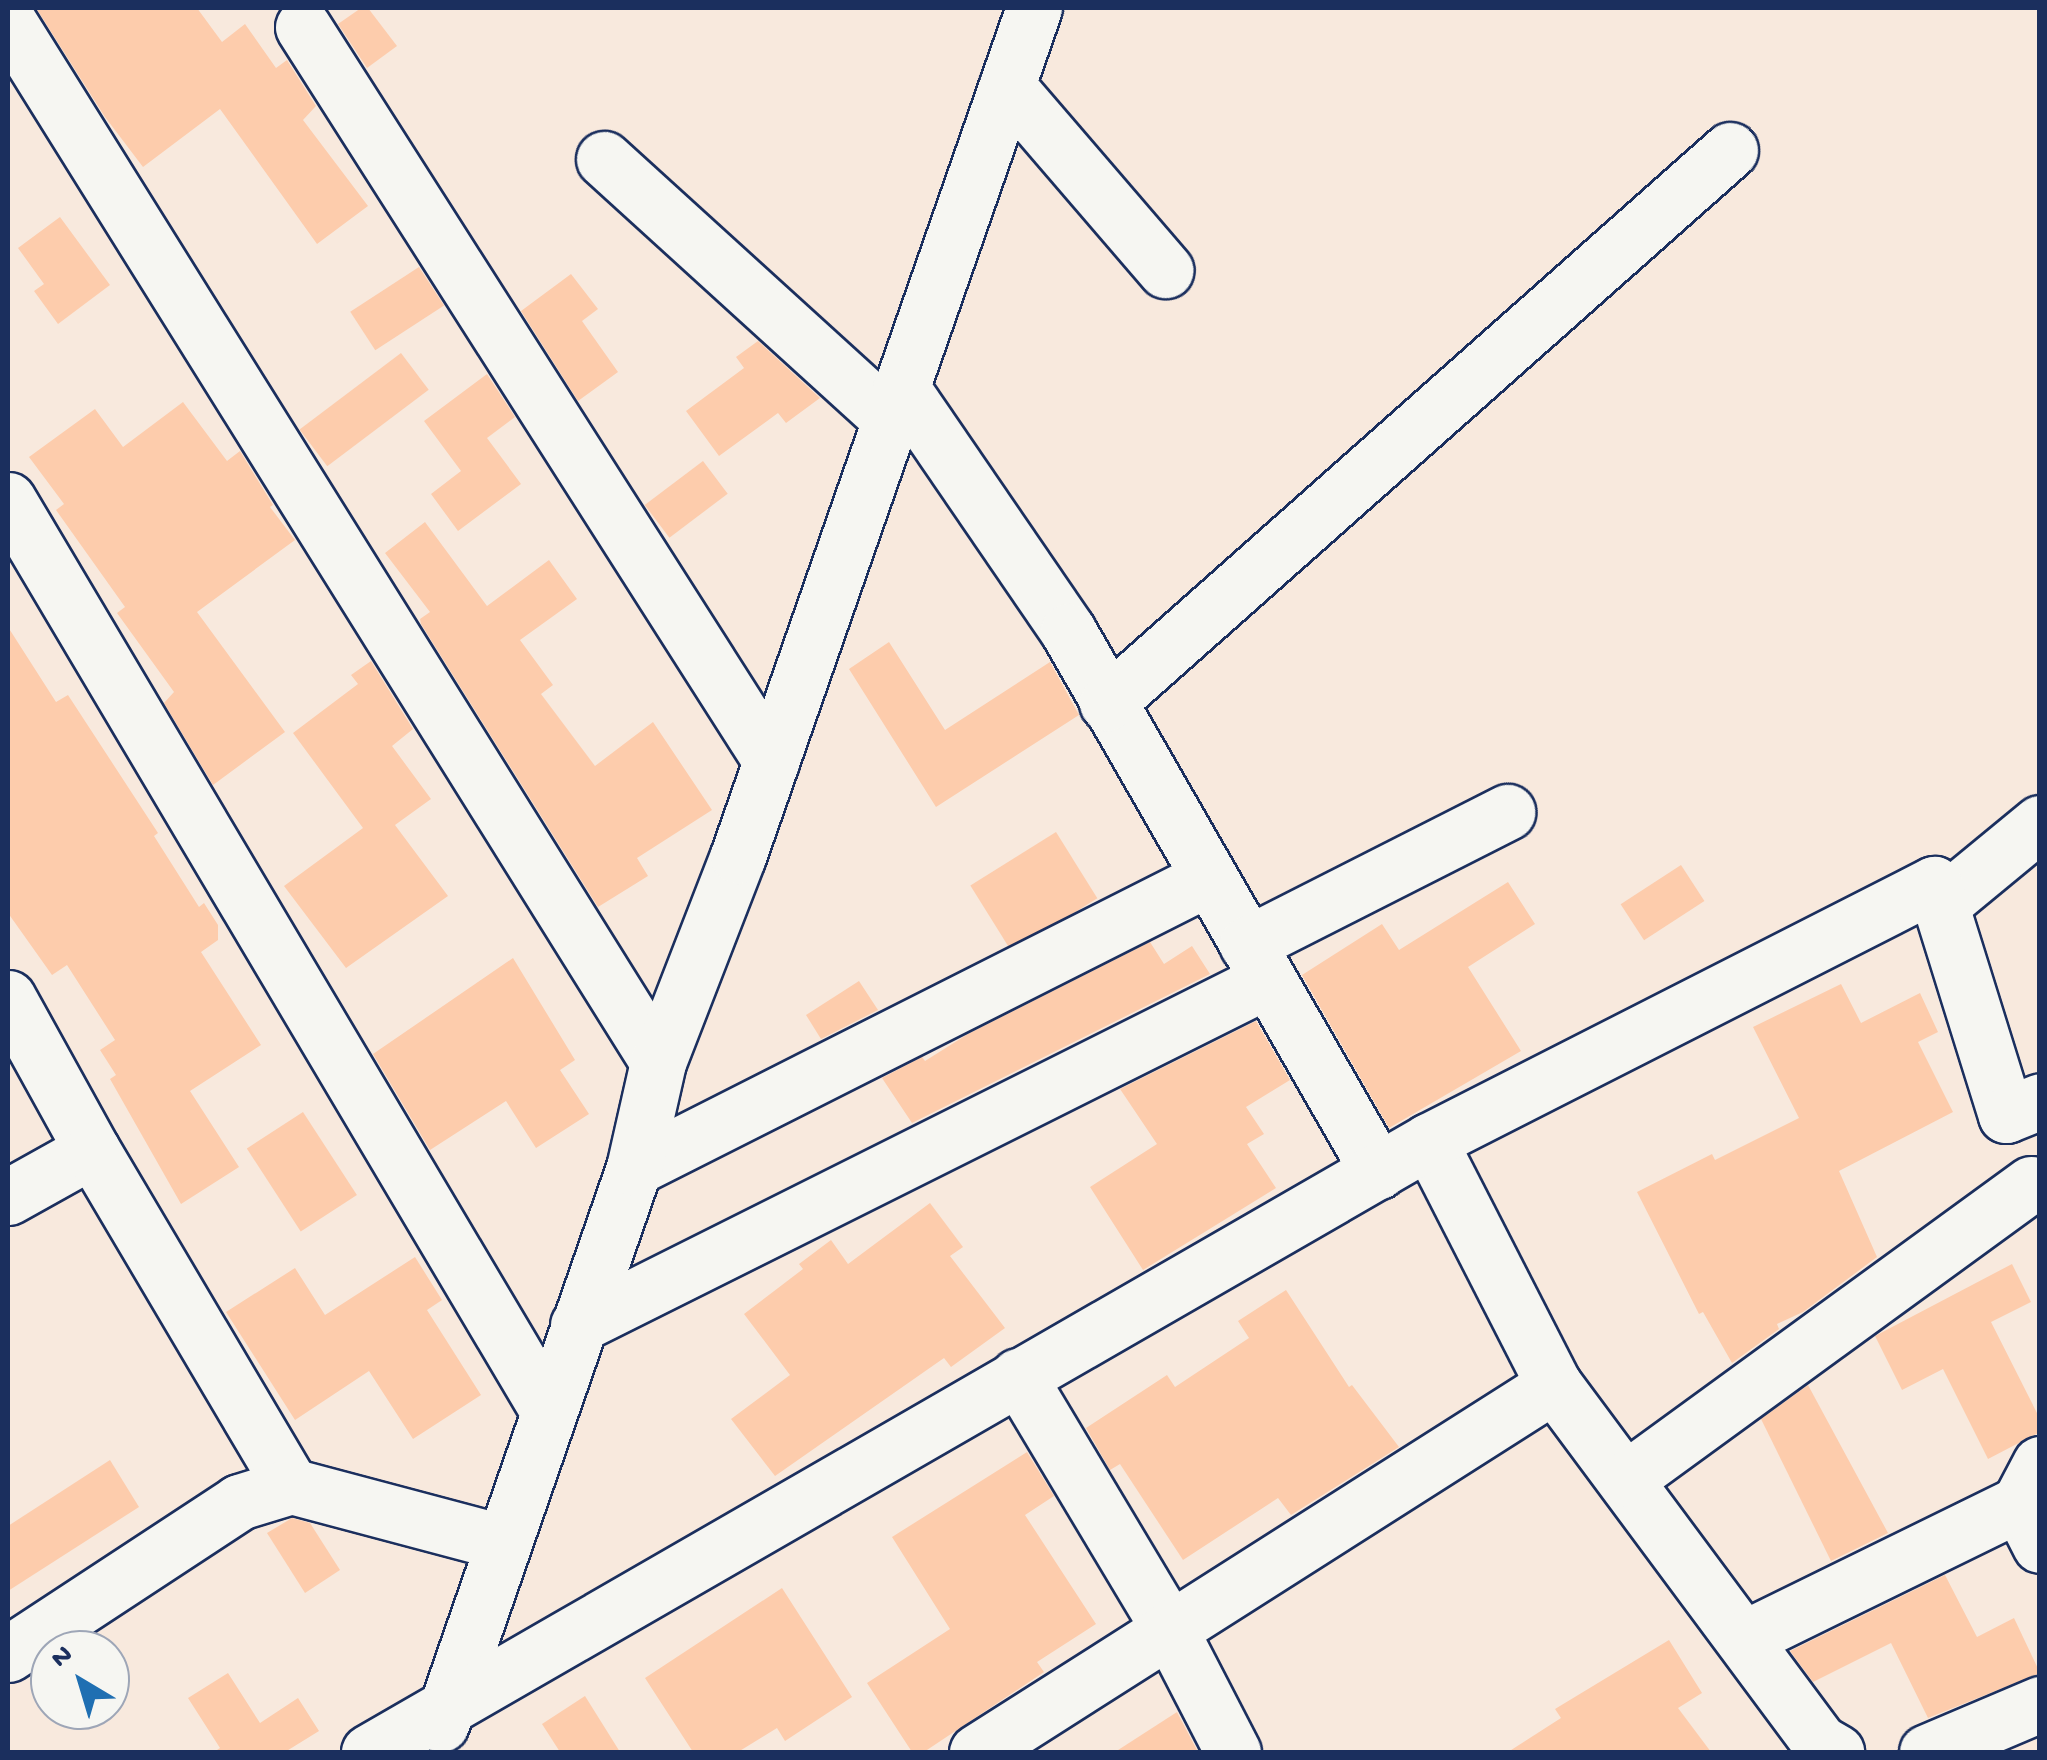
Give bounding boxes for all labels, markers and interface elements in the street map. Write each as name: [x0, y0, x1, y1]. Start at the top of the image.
north arrow: [30, 1630, 130, 1730]
text: N: [45, 1639, 80, 1676]

